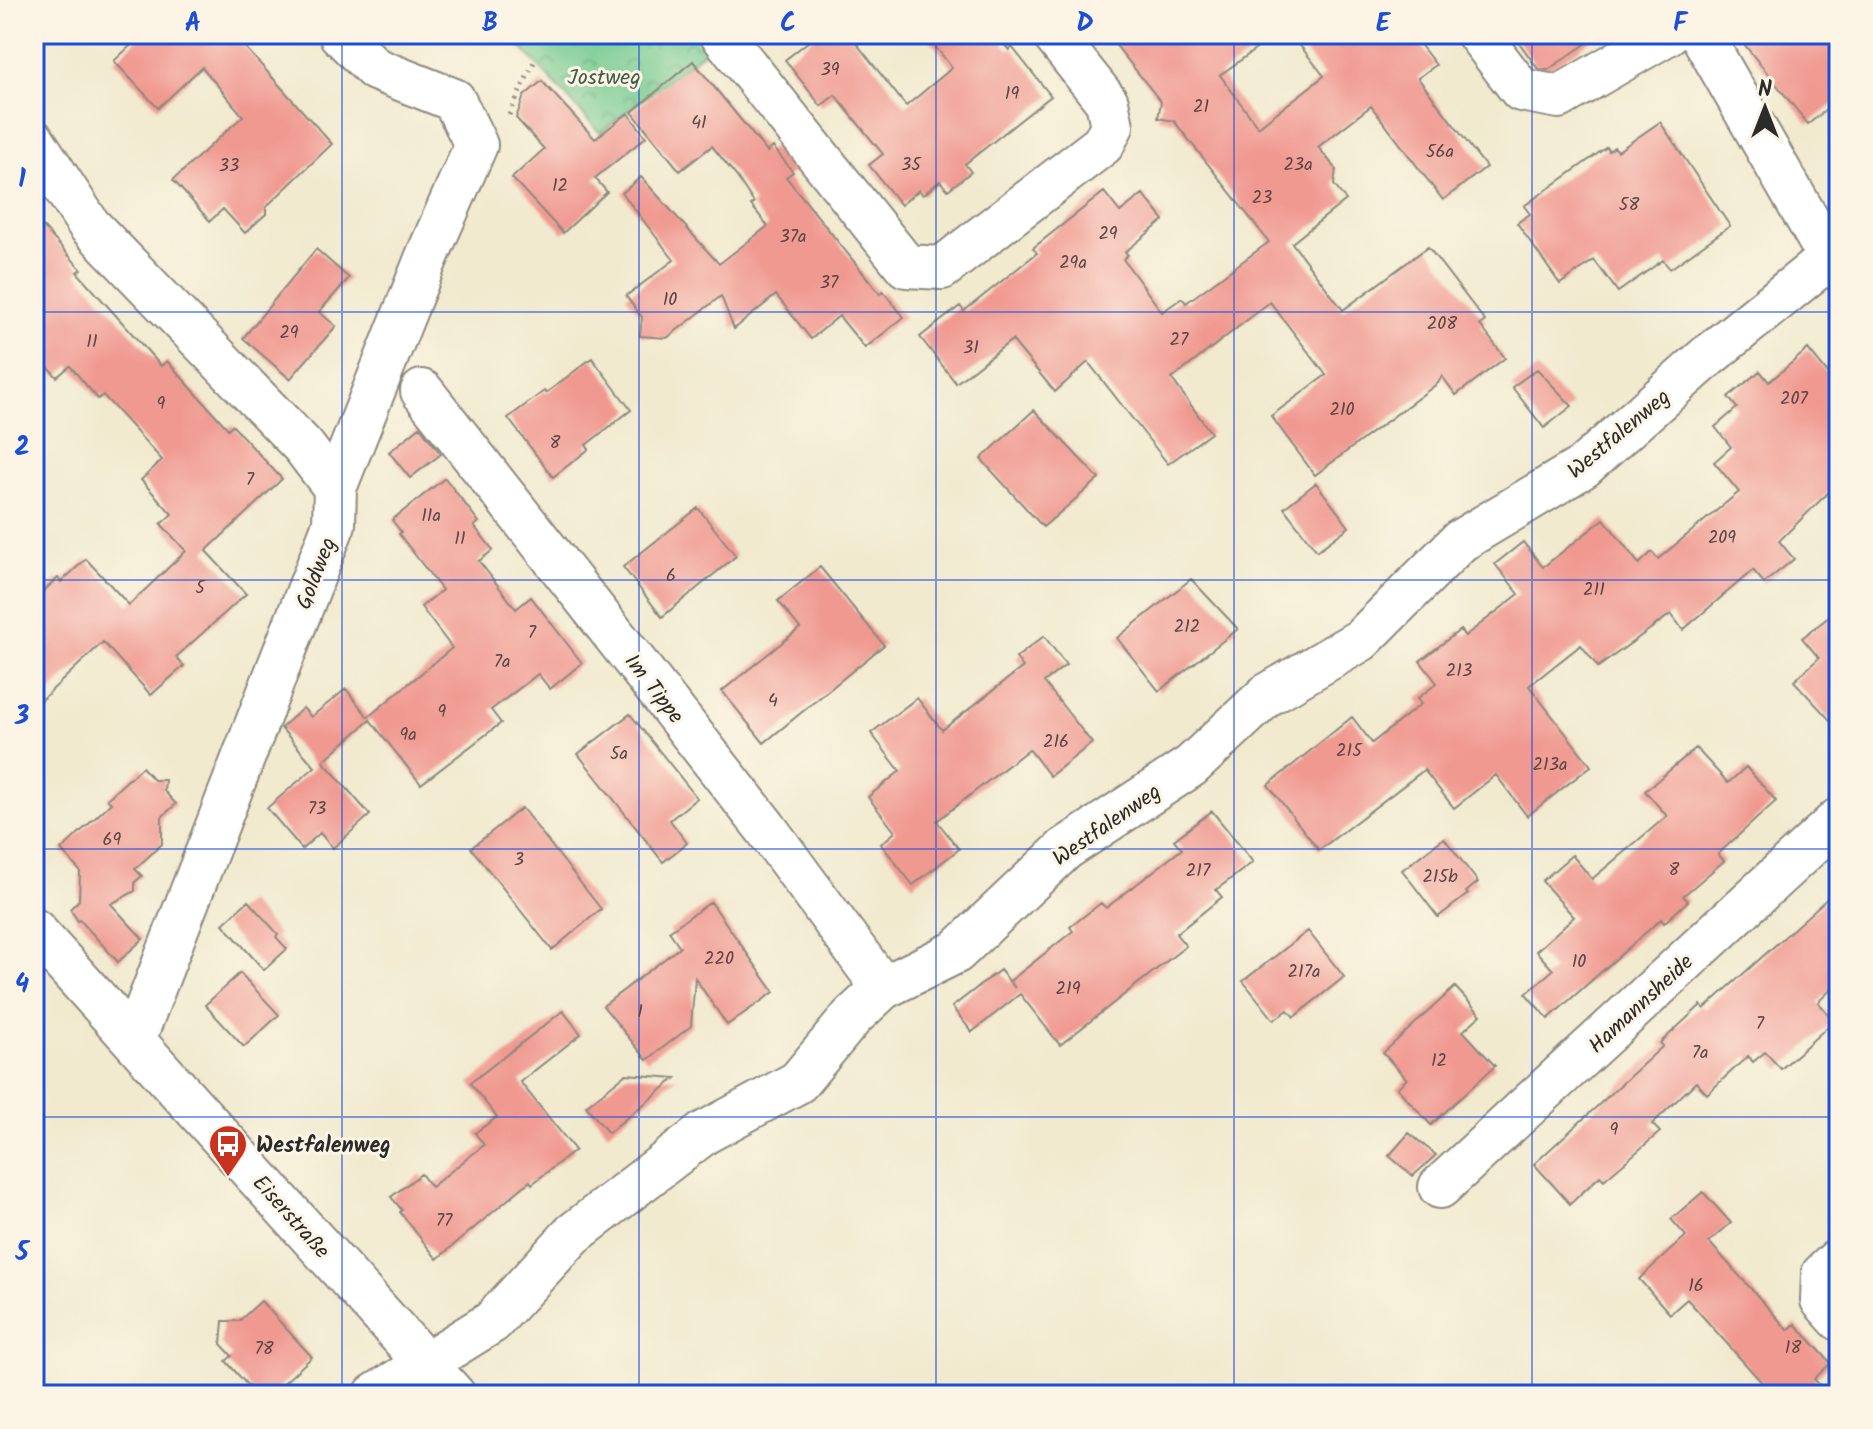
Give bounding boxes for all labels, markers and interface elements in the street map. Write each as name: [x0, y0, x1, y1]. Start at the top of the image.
text: A: [185, 3, 201, 45]
text: B: [482, 3, 498, 45]
text: C: [780, 3, 796, 45]
text: D: [1076, 3, 1094, 45]
text: E: [1376, 3, 1392, 45]
text: F: [1673, 3, 1689, 45]
house number: 39: [820, 56, 840, 85]
park label: Jostweg: [567, 61, 641, 96]
north arrow: [1725, 68, 1805, 148]
text: N: [1758, 73, 1772, 108]
house number: 19: [1005, 80, 1019, 109]
house number: 21: [1193, 93, 1209, 122]
house number: 41: [691, 109, 707, 138]
house number: 56a: [1426, 138, 1454, 167]
house number: 35: [901, 151, 922, 180]
house number: 23a: [1283, 151, 1313, 180]
house number: 33: [219, 152, 239, 181]
text: 1: [18, 159, 26, 201]
house number: 12: [552, 172, 568, 201]
house number: 23: [1252, 184, 1272, 213]
house number: 58: [1619, 191, 1639, 220]
house number: 29: [1098, 220, 1118, 249]
house number: 37a: [779, 223, 807, 252]
house number: 29a: [1059, 249, 1087, 278]
house number: 37: [820, 269, 839, 298]
house number: 10: [663, 286, 677, 315]
house number: 208: [1427, 310, 1457, 339]
house number: 29: [279, 319, 299, 348]
house number: 27: [1170, 326, 1189, 355]
house number: 11: [86, 328, 98, 357]
house number: 31: [963, 334, 979, 363]
street label: Westfalenweg: [1560, 381, 1679, 489]
house number: 207: [1780, 385, 1809, 414]
house number: 9: [157, 390, 166, 419]
house number: 210: [1329, 396, 1355, 425]
text: 2: [14, 427, 30, 469]
house number: 8: [550, 429, 561, 458]
house number: 7: [246, 466, 255, 495]
house number: 11a: [421, 502, 441, 531]
house number: 209: [1708, 524, 1736, 553]
house number: 11: [454, 525, 466, 554]
street label: Goldweg: [288, 533, 347, 615]
house number: 6: [666, 562, 676, 591]
house number: 5: [195, 574, 206, 603]
house number: 211: [1583, 576, 1605, 605]
house number: 212: [1174, 613, 1200, 642]
house number: 7: [528, 619, 537, 648]
street label: Im Tippe: [614, 647, 692, 732]
house number: 7a: [494, 648, 510, 677]
house number: 213: [1446, 657, 1472, 686]
house number: 4: [768, 687, 778, 716]
text: 3: [14, 696, 29, 738]
house number: 9: [438, 698, 447, 727]
house number: 9a: [399, 721, 417, 750]
house number: 216: [1043, 728, 1069, 757]
house number: 215: [1336, 737, 1363, 766]
house number: 5a: [610, 740, 628, 769]
house number: 213a: [1533, 751, 1567, 780]
street label: Westfalenweg: [1046, 776, 1169, 876]
house number: 73: [308, 795, 326, 824]
house number: 69: [103, 826, 122, 855]
house number: 3: [514, 846, 524, 875]
house number: 8: [1669, 856, 1680, 885]
house number: 217: [1186, 857, 1211, 886]
house number: 215b: [1422, 863, 1458, 892]
house number: 220: [704, 945, 734, 974]
street label: Hamannsheide: [1581, 946, 1703, 1063]
house number: 10: [1572, 948, 1586, 977]
house number: 217a: [1288, 958, 1320, 987]
text: 4: [15, 964, 29, 1006]
house number: 219: [1056, 975, 1081, 1004]
house number: 1: [637, 998, 643, 1027]
house number: 7: [1756, 1010, 1765, 1039]
house number: 7a: [1692, 1039, 1708, 1068]
house number: 12: [1431, 1047, 1447, 1076]
house number: 9: [1610, 1116, 1619, 1145]
bus stop icon: Westfalenweg: [207, 1123, 249, 1178]
place label: Westfalenweg: [256, 1129, 391, 1164]
street label: Eiserstraße: [243, 1168, 338, 1268]
house number: 77: [436, 1207, 453, 1236]
text: 5: [14, 1232, 30, 1274]
house number: 16: [1688, 1272, 1704, 1301]
house number: 18: [1785, 1334, 1801, 1363]
house number: 78: [254, 1335, 274, 1364]

